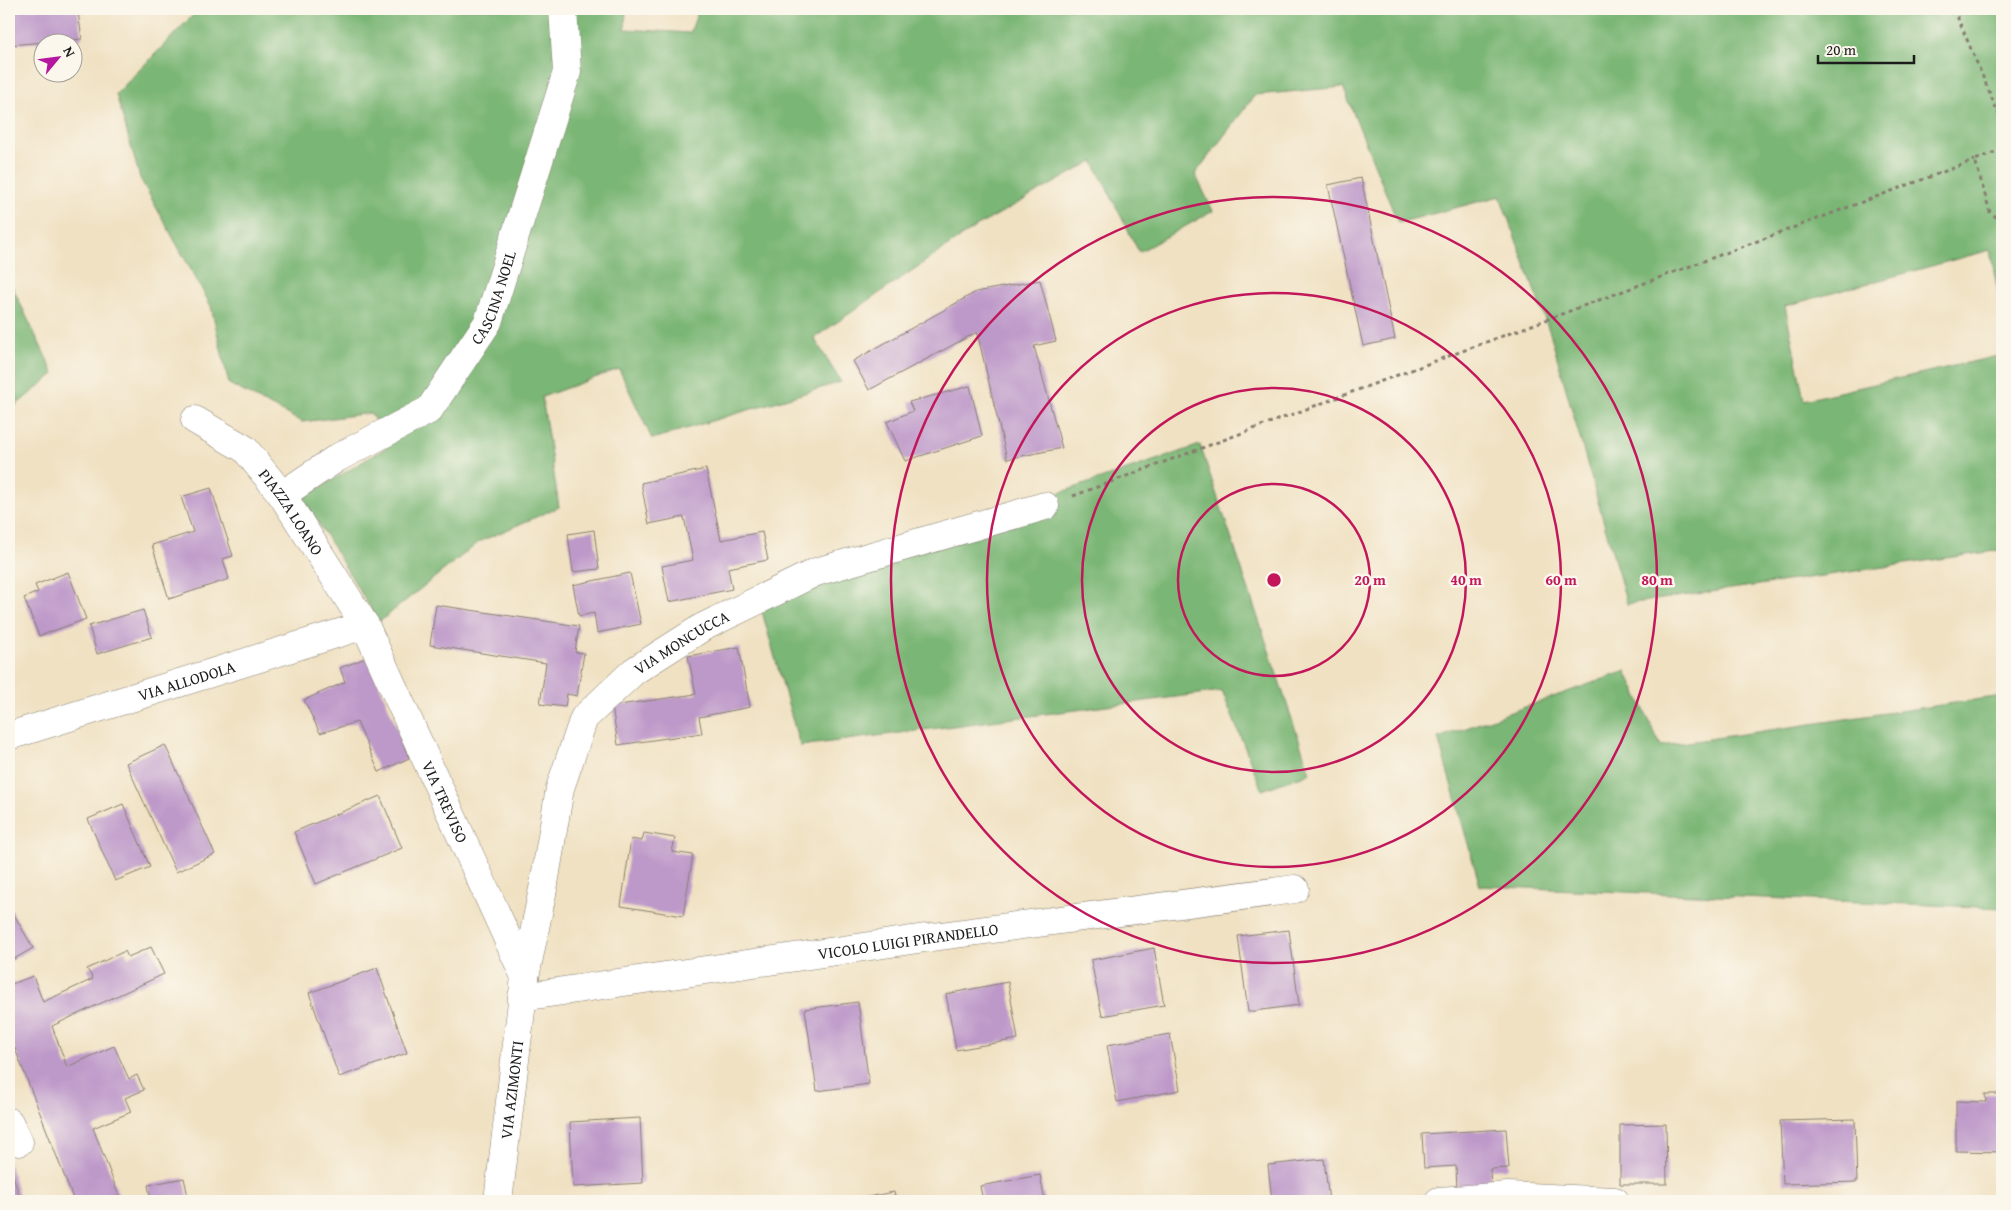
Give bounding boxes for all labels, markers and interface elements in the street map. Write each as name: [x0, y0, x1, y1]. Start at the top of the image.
north arrow: [32, 32, 82, 82]
scale bar: [1818, 32, 1915, 64]
text: 20 m: [1826, 39, 1857, 60]
text: N: [58, 43, 81, 61]
street label: CASCINA NOEL: [464, 247, 522, 349]
street label: PIAZZA LOANO: [253, 463, 330, 560]
text: 20 m: [1354, 569, 1386, 590]
text: 40 m: [1450, 569, 1482, 590]
text: 60 m: [1545, 569, 1577, 590]
text: 80 m: [1641, 569, 1673, 590]
centre of rings: [1265, 571, 1283, 589]
street label: VIA MONCUCCA: [629, 604, 733, 680]
street label: VIA ALLODOLA: [135, 654, 238, 707]
street label: VIA TREVISO: [416, 757, 474, 847]
street label: VICOLO LUIGI PIRANDELLO: [816, 916, 1000, 966]
street label: VIA AZIMONTI: [494, 1039, 529, 1140]

